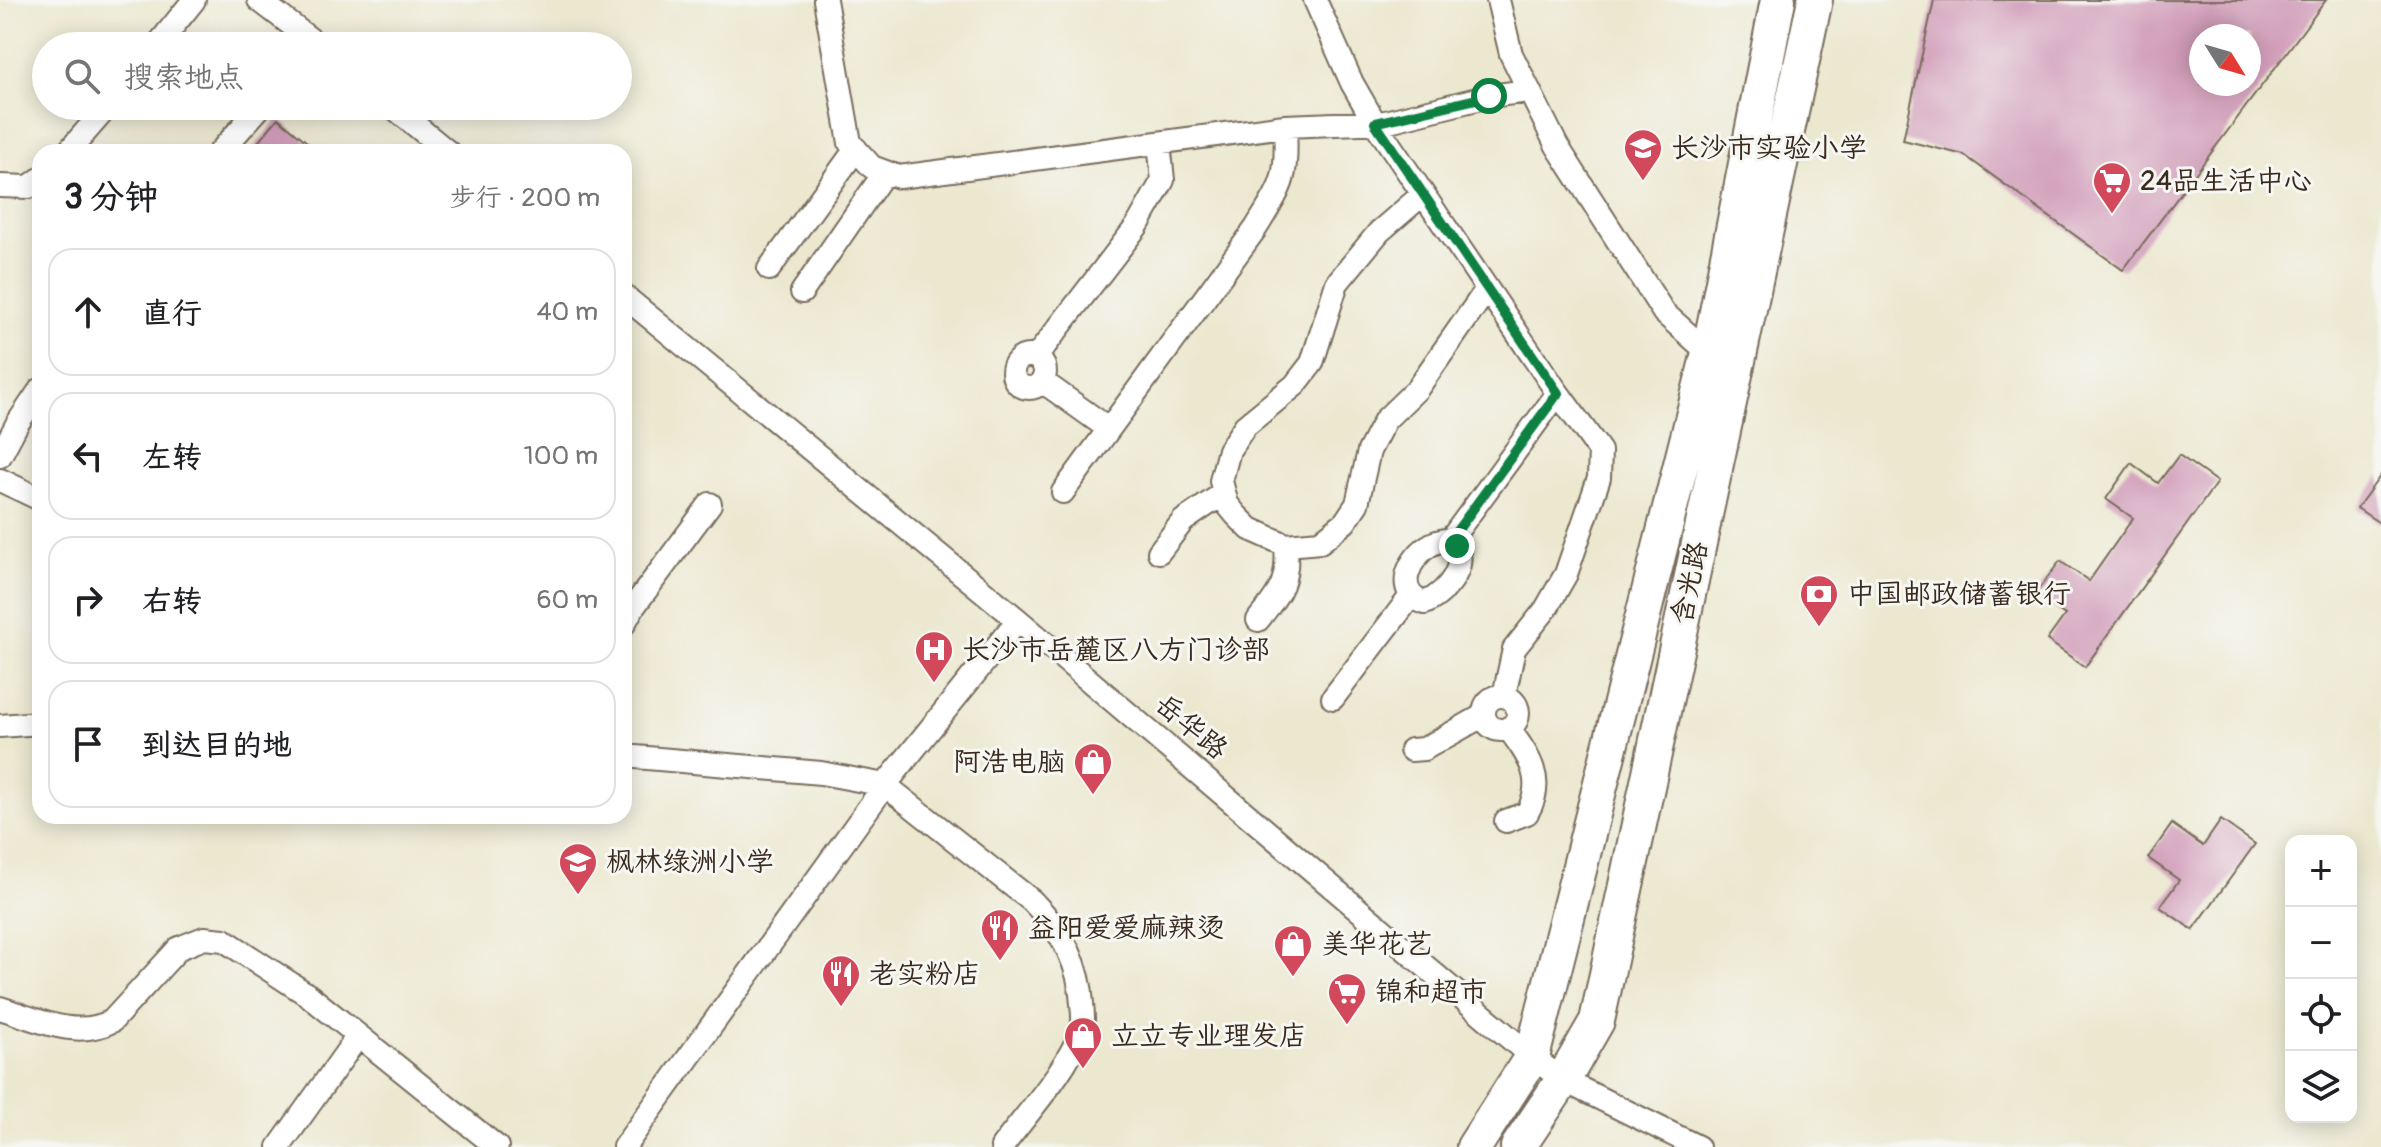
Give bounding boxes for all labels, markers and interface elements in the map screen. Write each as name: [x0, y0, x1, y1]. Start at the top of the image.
north arrow: [2189, 24, 2261, 96]
search box: [32, 32, 632, 120]
icon: search: [60, 54, 104, 98]
text: 搜索地点: [124, 59, 244, 96]
route start: [1471, 78, 1507, 114]
school or university icon: 长沙市实验小学: [1622, 127, 1664, 182]
place label: 长沙市实验小学: [1671, 131, 1867, 166]
supermarket icon: 24品生活中心: [2091, 160, 2133, 215]
place label: 24品生活中心: [2140, 164, 2312, 199]
text: 3 分钟: [64, 176, 158, 219]
text: 步行 · 200 m: [450, 182, 600, 214]
icon: ahead: [66, 290, 110, 334]
text: 直行: [142, 295, 202, 332]
text: 40 m: [536, 296, 598, 328]
icon: left: [66, 434, 110, 478]
text: 左转: [142, 439, 202, 476]
text: 100 m: [524, 440, 598, 472]
route end: [1439, 528, 1475, 564]
street label: 含光路: [1664, 538, 1716, 628]
bank icon: 中国邮政储蓄银行: [1798, 573, 1840, 628]
place label: 中国邮政储蓄银行: [1847, 577, 2071, 612]
icon: right: [66, 578, 110, 622]
text: 右转: [142, 583, 202, 620]
text: 60 m: [536, 584, 598, 616]
hospital icon: 长沙市岳麓区八方门诊部: [913, 629, 955, 684]
place label: 长沙市岳麓区八方门诊部: [962, 633, 1270, 668]
street label: 岳华路: [1148, 687, 1234, 767]
icon: arrive: [66, 722, 110, 766]
text: 到达目的地: [142, 727, 292, 764]
shop icon: 阿浩电脑: [1072, 741, 1114, 796]
place label: 阿浩电脑: [953, 745, 1065, 780]
map controls: [2285, 835, 2357, 1123]
button: +: [2285, 835, 2357, 907]
school or university icon: 枫林绿洲小学: [557, 841, 599, 896]
place label: 枫林绿洲小学: [606, 845, 774, 880]
restaurant icon: 益阳爱爱麻辣烫: [979, 907, 1021, 962]
button: −: [2285, 907, 2357, 979]
place label: 益阳爱爱麻辣烫: [1028, 911, 1224, 946]
shop icon: 美华花艺: [1272, 923, 1314, 978]
place label: 美华花艺: [1321, 927, 1433, 962]
restaurant icon: 老实粉店: [820, 953, 862, 1008]
place label: 老实粉店: [869, 957, 981, 992]
supermarket icon: 锦和超市: [1326, 971, 1368, 1026]
place label: 锦和超市: [1375, 975, 1487, 1010]
button: locate: [2285, 979, 2357, 1051]
shop icon: 立立专业理发店: [1062, 1015, 1104, 1070]
place label: 立立专业理发店: [1111, 1019, 1307, 1054]
button: layers: [2285, 1051, 2357, 1123]

